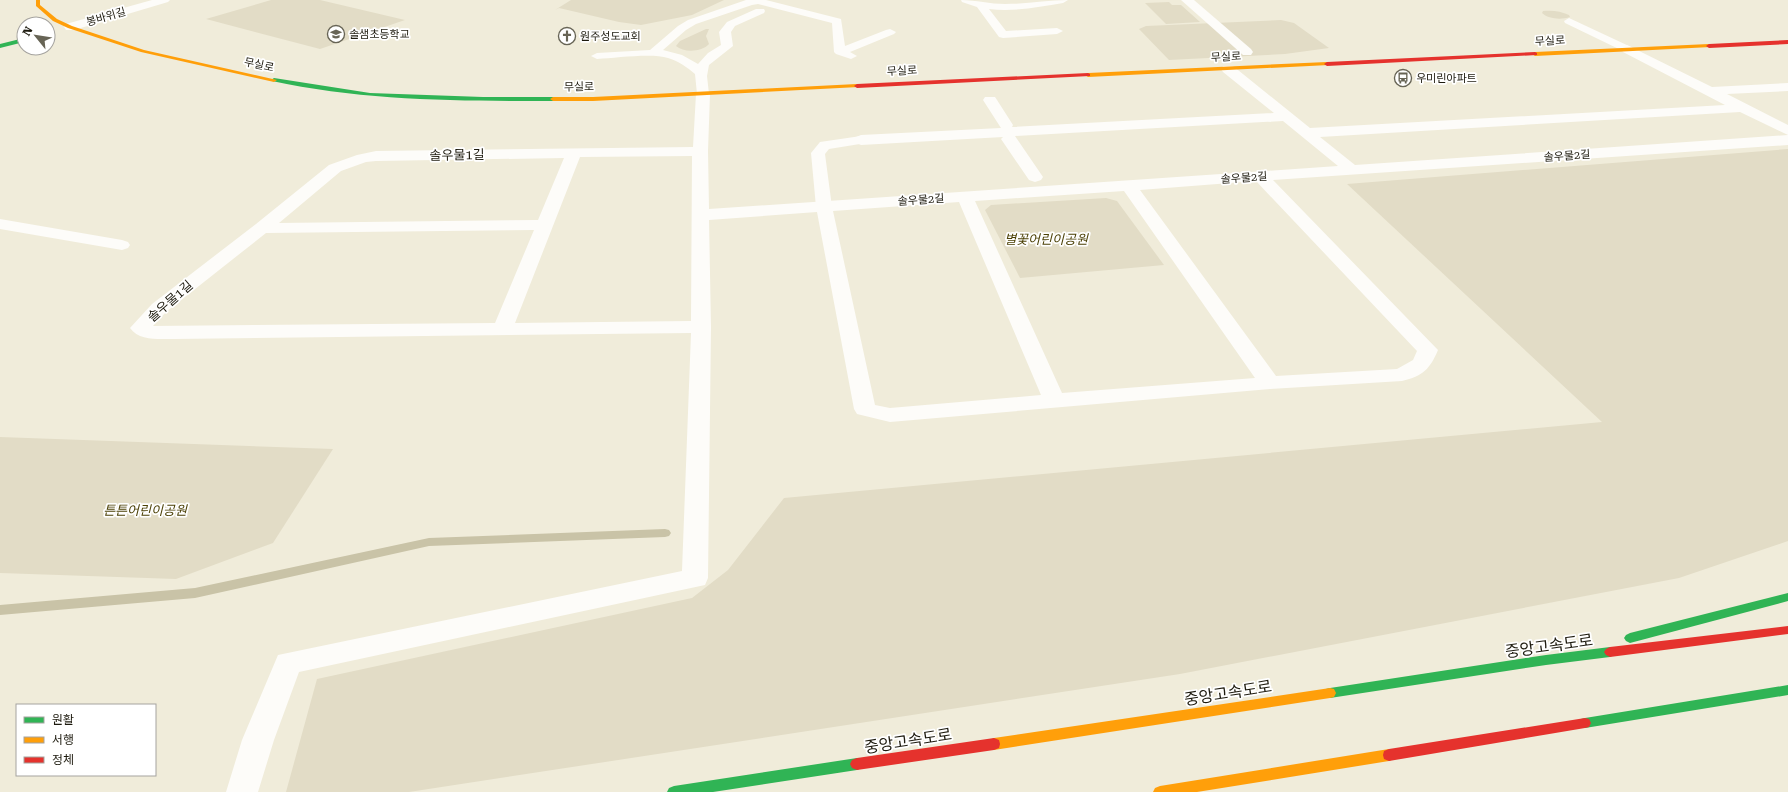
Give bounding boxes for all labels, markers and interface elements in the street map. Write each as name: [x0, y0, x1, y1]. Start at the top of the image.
street label: 봉바위길: [85, 5, 127, 29]
north arrow: [16, 16, 56, 56]
text: N: [20, 24, 36, 38]
school or university icon: 솔샘초등학교: [326, 24, 346, 44]
church icon: 원주성도교회: [557, 26, 577, 46]
place label: 솔샘초등학교: [349, 28, 410, 41]
place label: 원주성도교회: [580, 30, 641, 43]
street label: 무실로: [1534, 34, 1566, 48]
street label: 무실로: [1210, 50, 1242, 64]
street label: 무실로: [243, 55, 275, 75]
street label: 무실로: [886, 64, 918, 78]
bus stop icon: 우미린아파트: [1393, 68, 1413, 88]
place label: 우미린아파트: [1416, 72, 1477, 85]
street label: 무실로: [564, 80, 594, 94]
street label: 솔우물1길: [429, 147, 485, 163]
street label: 솔우물2길: [1543, 148, 1591, 164]
street label: 솔우물2길: [1220, 170, 1268, 186]
street label: 솔우물2길: [897, 192, 945, 208]
park label: 별꽃어린이공원: [1004, 232, 1089, 247]
street label: 솔우물1길: [144, 277, 196, 325]
park label: 튼튼어린이공원: [103, 503, 188, 518]
street label: 중앙고속도로: [1504, 630, 1594, 662]
street label: 중앙고속도로: [1183, 677, 1273, 709]
legend: [16, 704, 156, 776]
text: 원활: [52, 713, 74, 727]
street label: 중앙고속도로: [863, 725, 953, 757]
text: 서행: [52, 733, 74, 747]
text: 정체: [52, 753, 74, 767]

